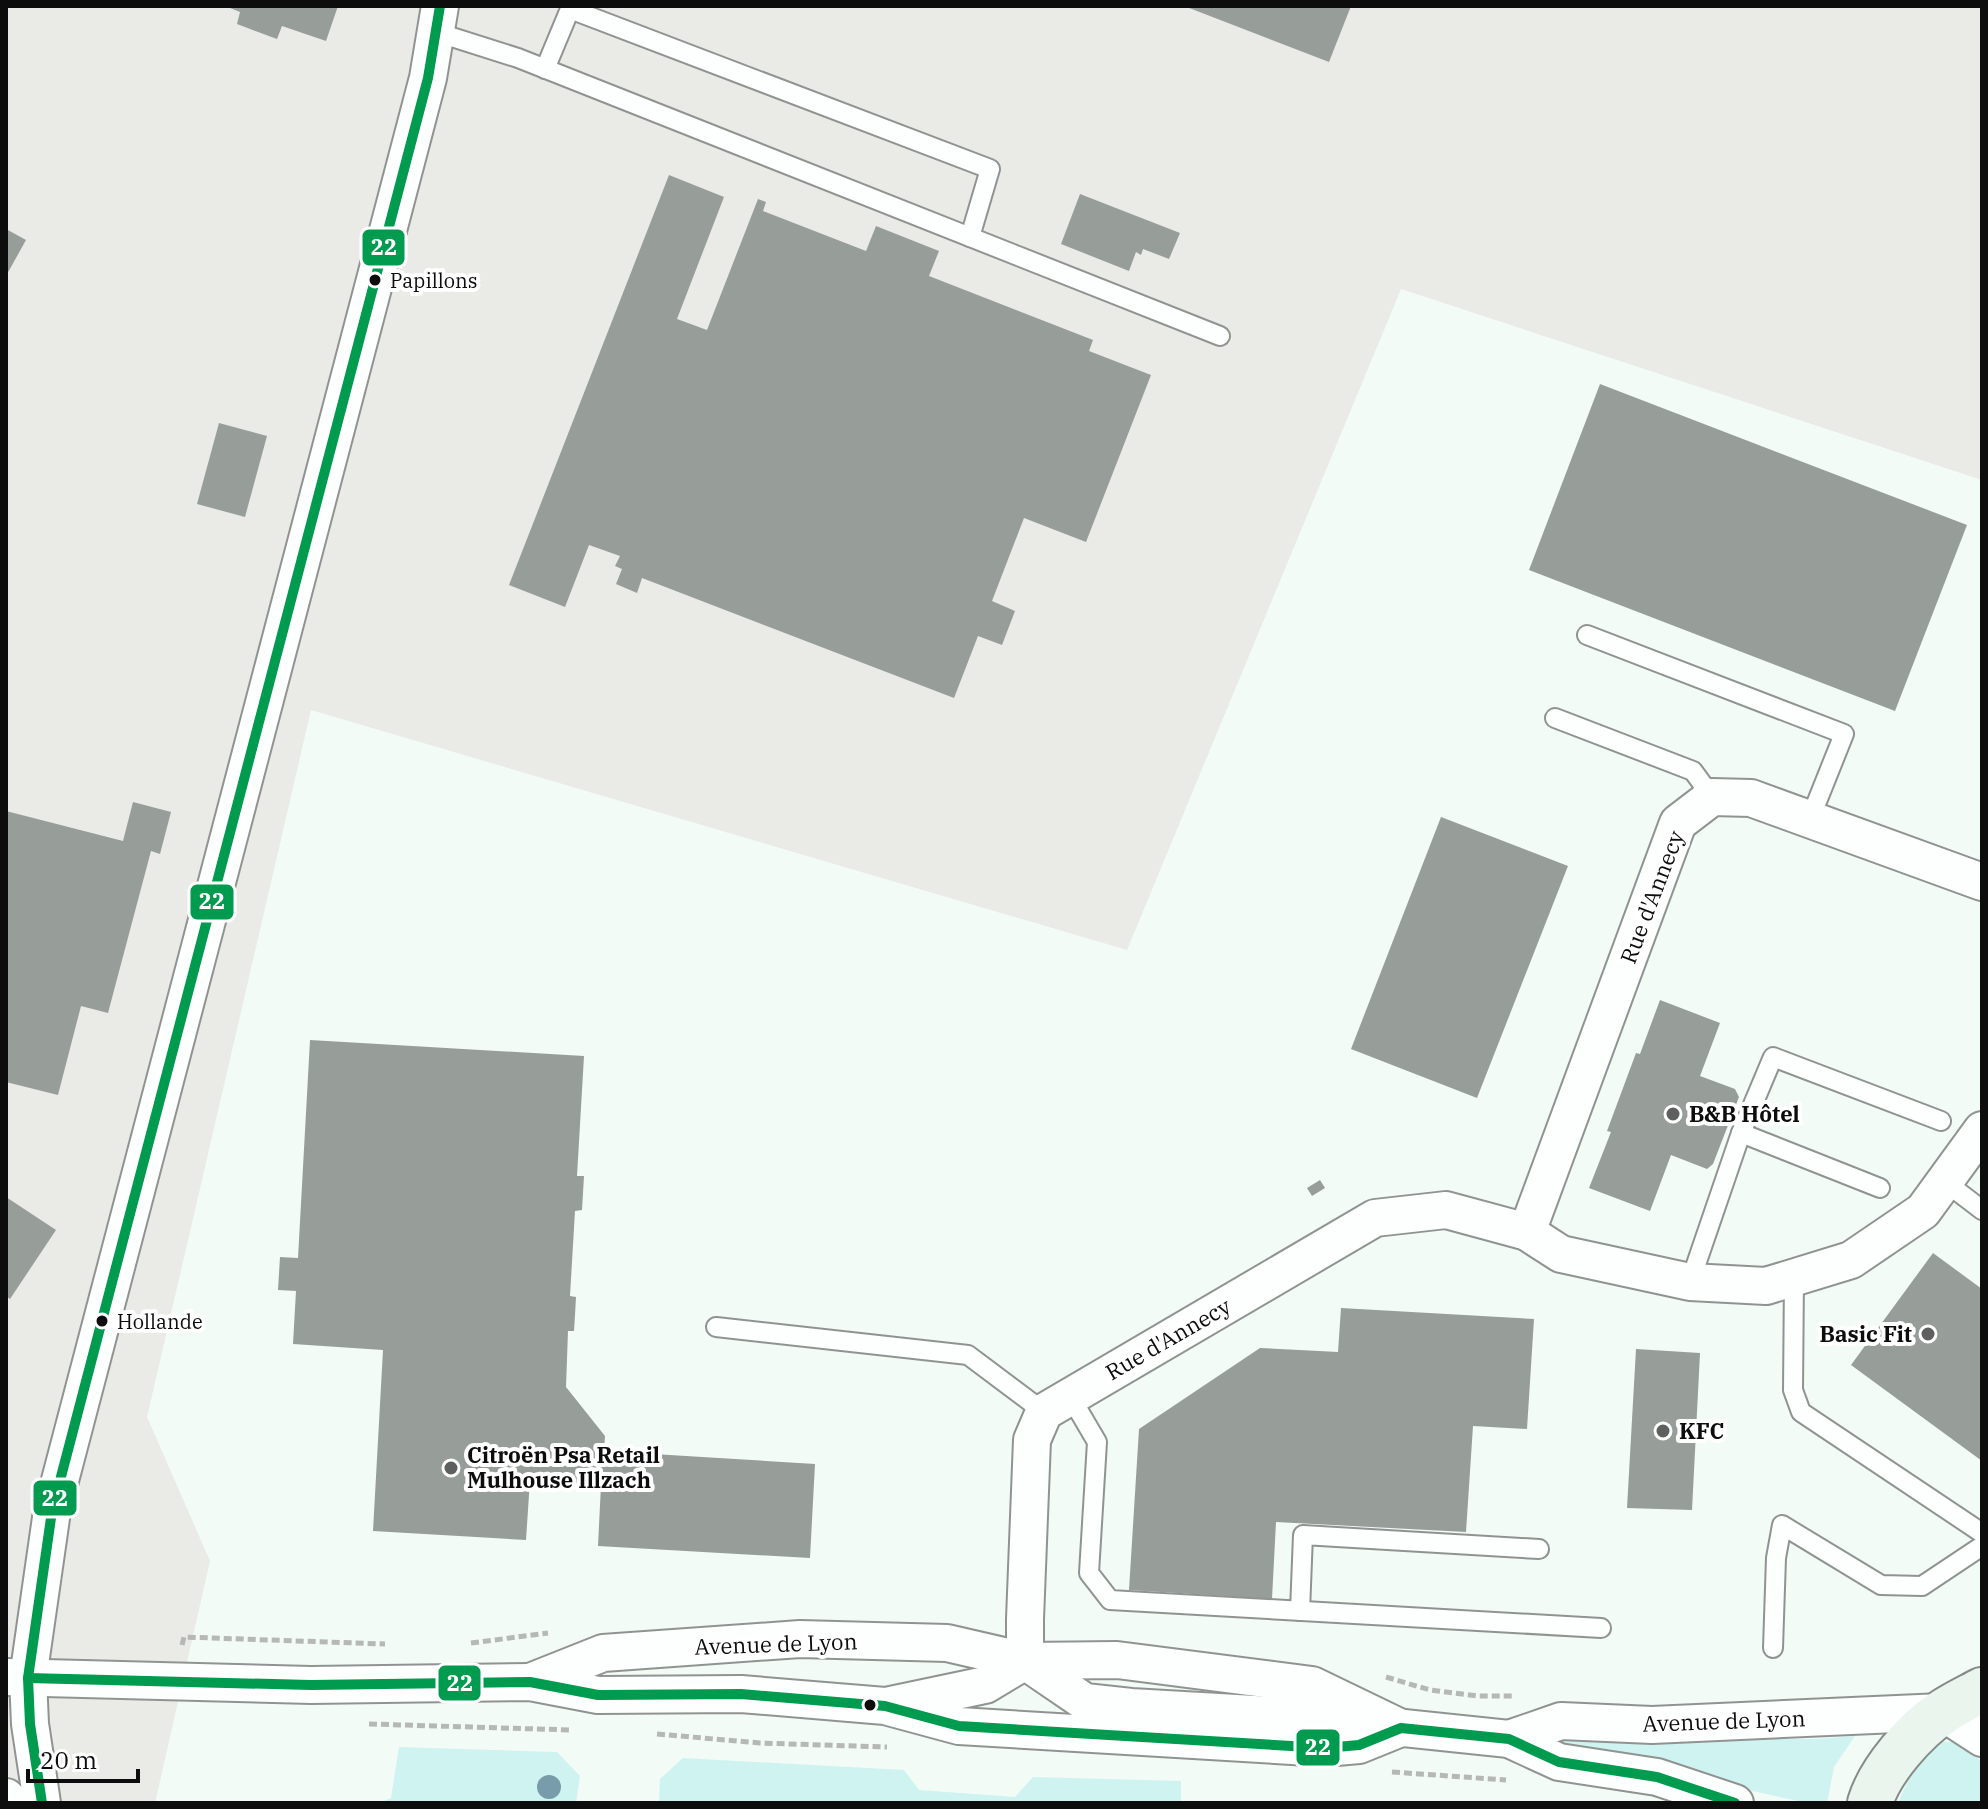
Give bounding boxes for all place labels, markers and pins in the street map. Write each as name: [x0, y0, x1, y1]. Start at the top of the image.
place label: Papillons: [390, 267, 478, 294]
marker: Papillons: [367, 272, 383, 288]
place label: B&B Hôtel: [1689, 1099, 1800, 1128]
marker: B&B Hôtel: [1664, 1105, 1682, 1123]
place label: Hollande: [117, 1308, 203, 1335]
marker: Hollande: [94, 1313, 110, 1329]
place label: Basic Fit: [1819, 1319, 1912, 1348]
marker: Basic Fit: [1919, 1325, 1937, 1343]
place label: KFC: [1679, 1416, 1724, 1445]
marker: KFC: [1654, 1422, 1672, 1440]
place label: Citroën Psa Retail Mulhouse Illzach: [467, 1440, 660, 1494]
marker: Citroën Psa Retail Mulhouse Illzach: [442, 1459, 460, 1477]
unlabelled marker: [862, 1697, 878, 1713]

